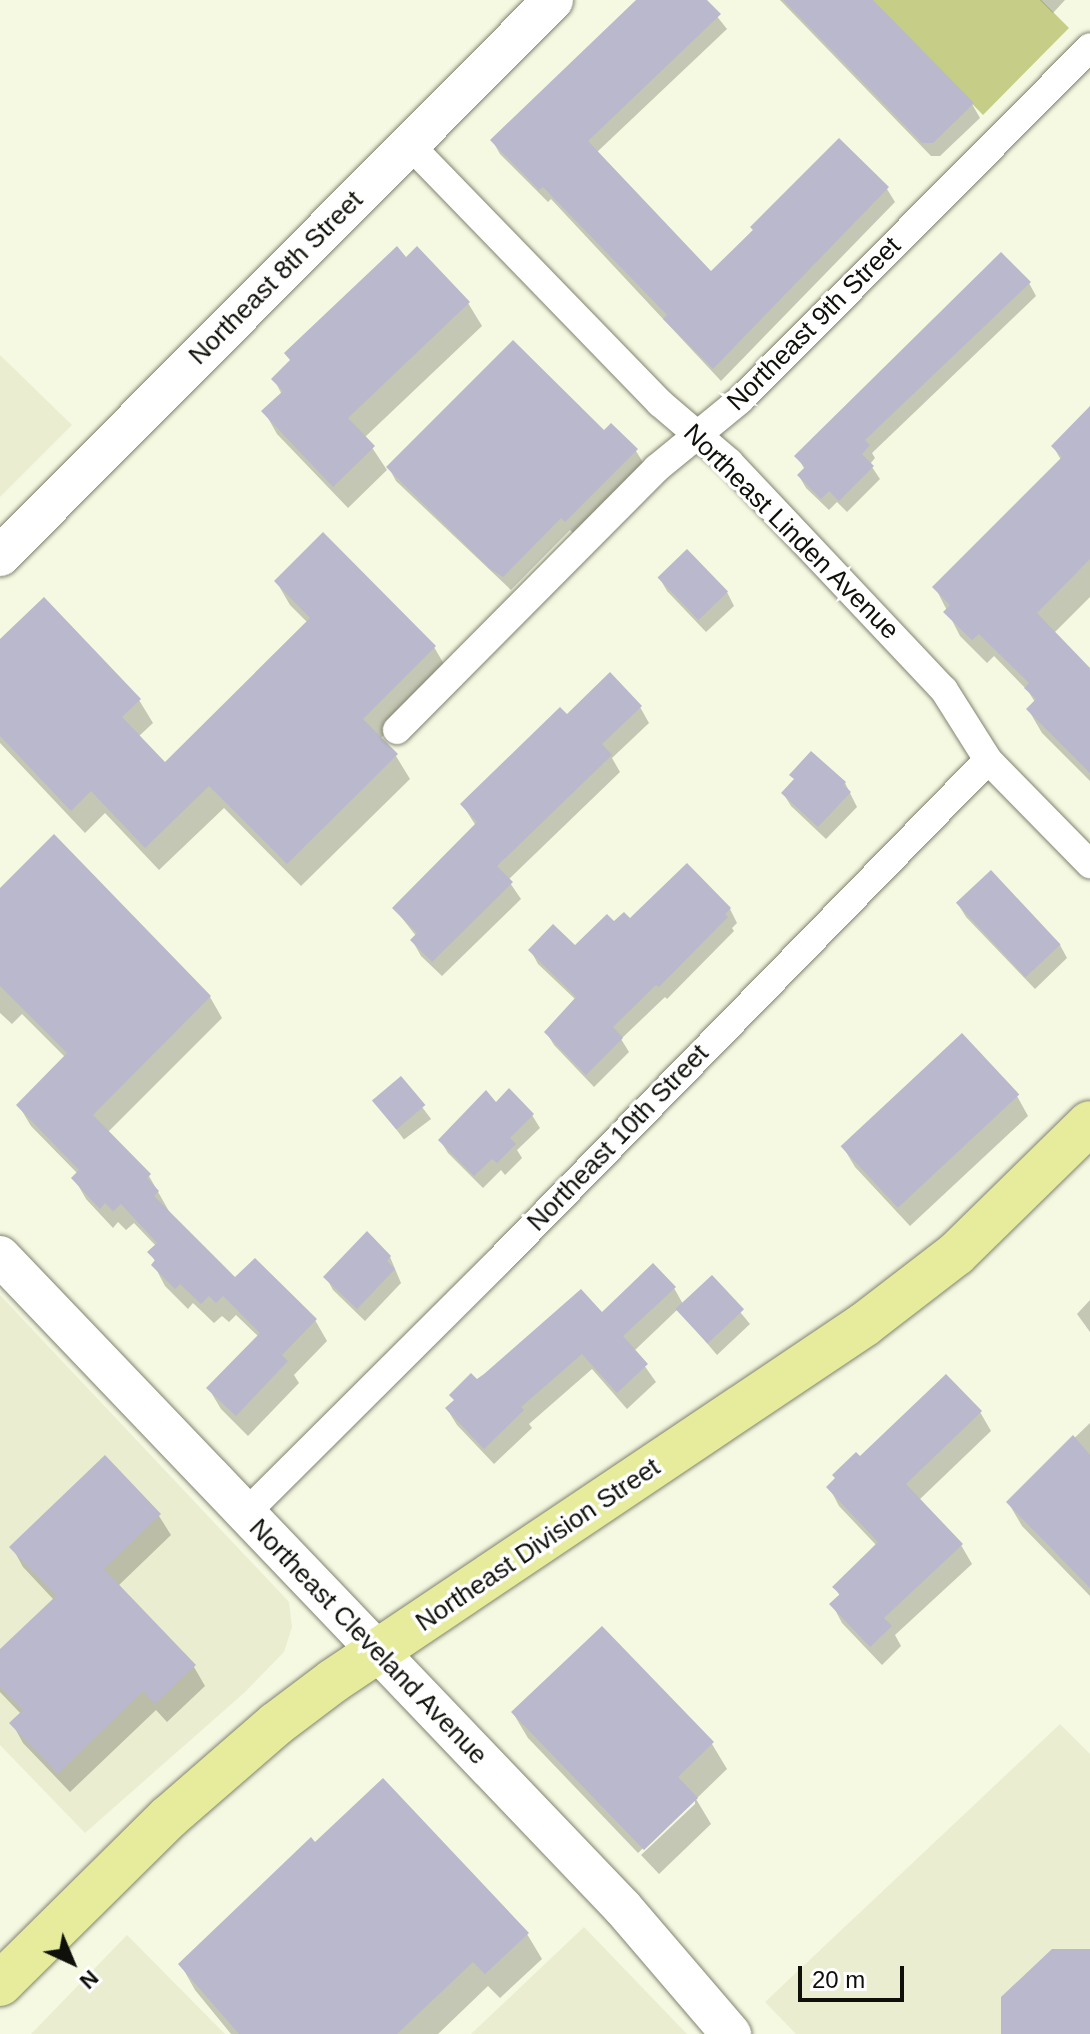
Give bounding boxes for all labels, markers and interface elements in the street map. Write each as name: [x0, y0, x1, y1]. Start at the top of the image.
street label: Northeast 8th Street: [183, 185, 369, 371]
street label: Northeast 9th Street: [721, 231, 907, 417]
street label: Northeast Linden Avenue: [676, 417, 906, 647]
street label: Northeast 10th Street: [521, 1038, 715, 1238]
street label: Northeast Division Street: [410, 1452, 666, 1638]
street label: Northeast Cleveland Avenue: [242, 1512, 494, 1772]
north arrow: [32, 1922, 112, 2002]
scale bar: [802, 1950, 908, 2000]
text: N: [75, 1965, 103, 1994]
text: 20 m: [812, 1966, 865, 1993]

